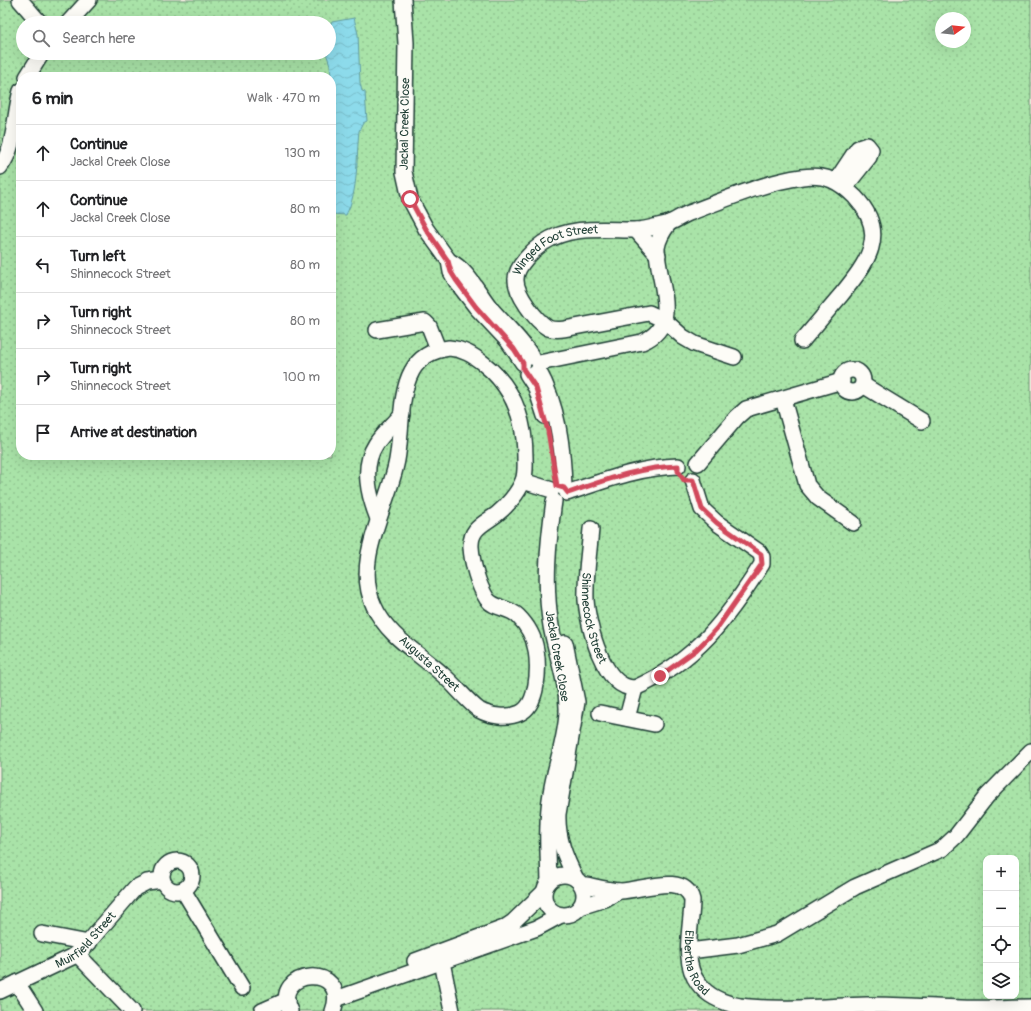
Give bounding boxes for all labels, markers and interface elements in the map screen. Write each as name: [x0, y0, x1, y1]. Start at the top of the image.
north arrow: [935, 12, 971, 48]
search box: [16, 16, 336, 60]
icon: search: [30, 27, 52, 49]
text: Search here: [62, 29, 135, 48]
street label: Jackal Creek Close: [397, 78, 413, 170]
text: 6 min: [32, 88, 73, 109]
text: Walk · 470 m: [247, 90, 320, 106]
text: Continue: [70, 135, 128, 154]
icon: ahead: [32, 142, 54, 164]
text: 130 m: [284, 145, 320, 161]
text: Jackal Creek Close: [70, 154, 170, 170]
route start: [401, 190, 419, 208]
text: Continue: [70, 191, 128, 210]
icon: ahead: [32, 198, 54, 220]
text: 80 m: [290, 201, 320, 217]
text: Jackal Creek Close: [70, 210, 170, 226]
street label: Winged Foot Street: [509, 222, 598, 278]
text: Turn left: [70, 247, 126, 266]
icon: left: [32, 254, 54, 276]
text: 80 m: [290, 257, 320, 273]
text: Shinnecock Street: [70, 266, 171, 282]
text: Turn right: [70, 303, 131, 322]
icon: right: [32, 310, 54, 332]
text: 80 m: [290, 313, 320, 329]
text: Shinnecock Street: [70, 322, 171, 338]
text: Turn right: [70, 359, 131, 378]
icon: right: [32, 366, 54, 388]
text: 100 m: [283, 369, 320, 385]
text: Shinnecock Street: [70, 378, 171, 394]
icon: arrive: [32, 422, 54, 444]
text: Arrive at destination: [70, 423, 197, 442]
street label: Shinnecock Street: [578, 572, 610, 666]
street label: Jackal Creek Close: [542, 609, 572, 703]
street label: Augusta Street: [396, 633, 463, 695]
route end: [651, 667, 669, 685]
map controls: [983, 855, 1019, 999]
button: +: [983, 855, 1019, 891]
button: −: [983, 891, 1019, 927]
street label: Muirfield Street: [53, 908, 119, 971]
button: locate: [983, 927, 1019, 963]
street label: Elbertha Road: [681, 929, 713, 999]
button: layers: [983, 963, 1019, 999]

